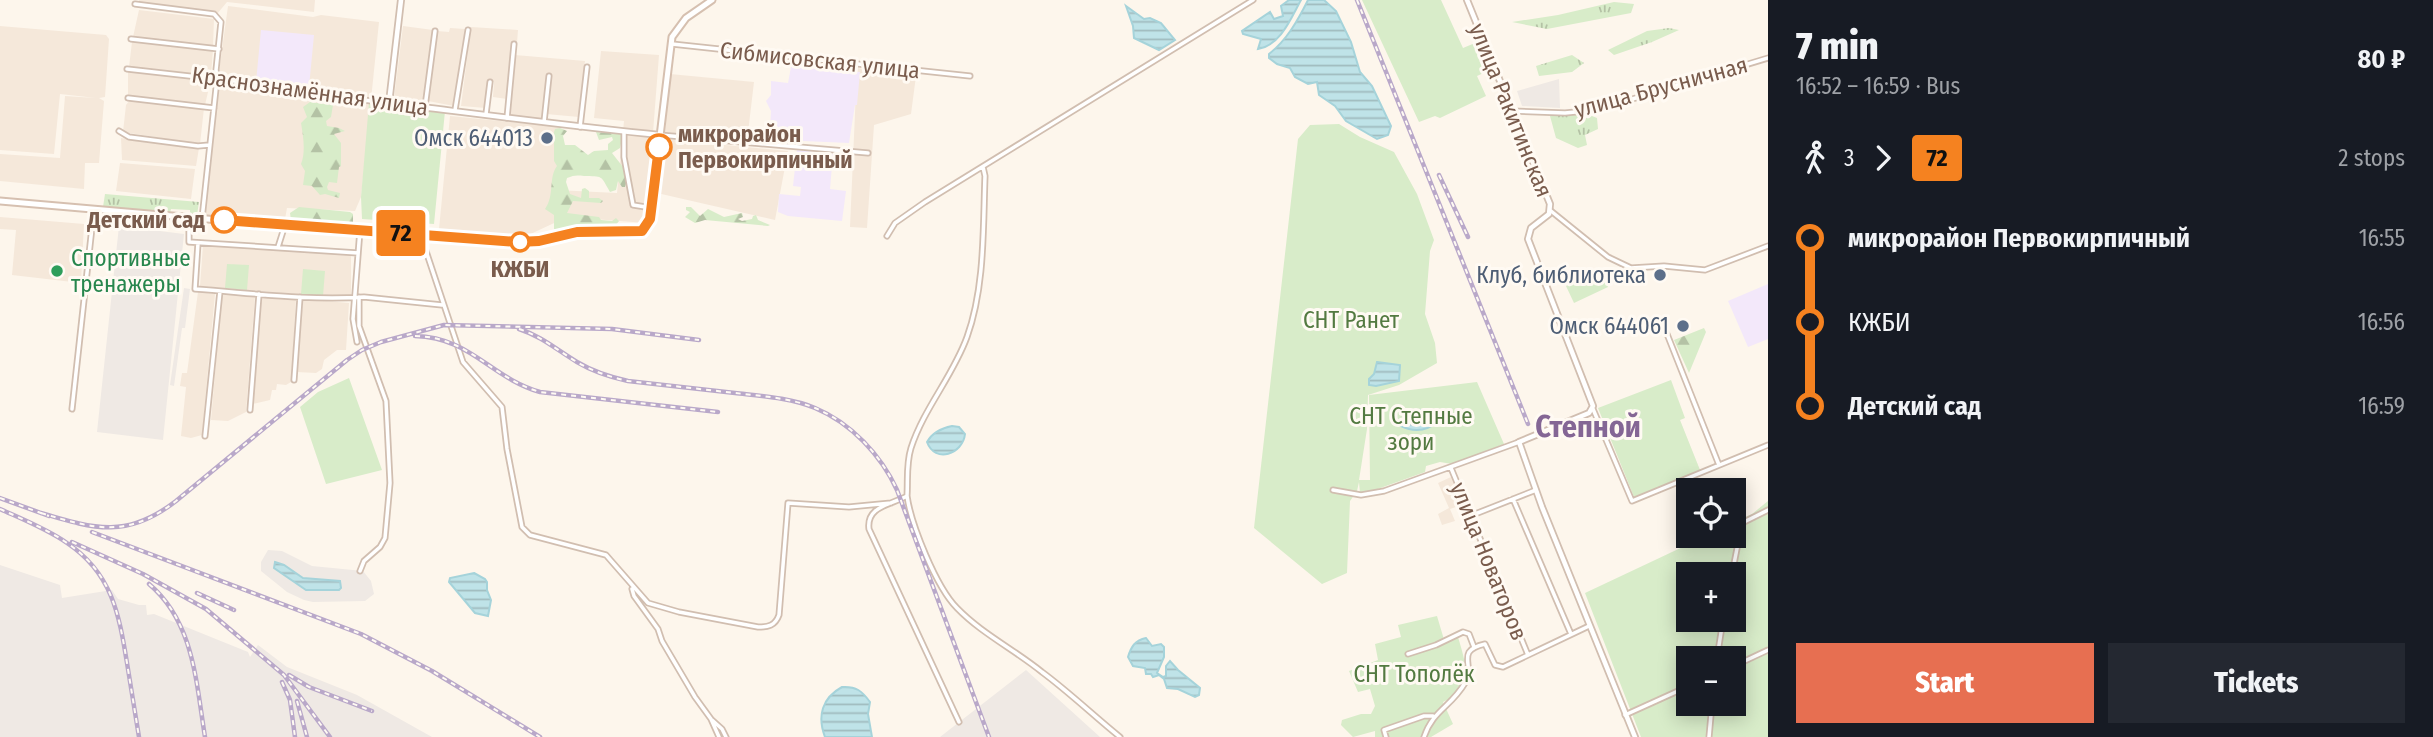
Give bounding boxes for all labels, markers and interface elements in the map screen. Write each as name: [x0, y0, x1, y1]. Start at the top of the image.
street label: улица Ракитинская: [1463, 19, 1559, 201]
text: 7 min: [1796, 23, 1879, 69]
street label: Сибмисовская улица: [719, 36, 921, 84]
text: 80 ₽: [2358, 44, 2405, 75]
street label: улица Брусничная: [1571, 50, 1751, 124]
street label: Краснознамённая улица: [190, 61, 430, 121]
text: 16:52 – 16:59 · Bus: [1796, 72, 1960, 100]
place label: микрорайон Первокирпичный: [678, 120, 853, 174]
place label: Омск 644013: [414, 124, 533, 152]
marker: Омск 644013: [539, 130, 555, 146]
marker: микрорайон Первокирпичный: [646, 134, 672, 160]
icon: walk: [1796, 139, 1834, 177]
icon: forward: [1864, 139, 1902, 177]
text: 3: [1844, 144, 1854, 172]
text: 72: [1926, 144, 1948, 172]
text: 2 stops: [2338, 144, 2405, 172]
place label: Детский сад: [86, 206, 205, 234]
marker: Детский сад: [211, 207, 237, 233]
line badge: 72: [370, 210, 432, 256]
text: 72: [390, 219, 412, 247]
text: микрорайон Первокирпичный: [1848, 223, 2190, 254]
text: 16:55: [2359, 224, 2405, 252]
marker: КЖБИ: [510, 232, 530, 252]
place label: Спортивные тренажеры: [71, 244, 191, 298]
place label: КЖБИ: [491, 255, 549, 283]
place label: Клуб, библиотека: [1476, 261, 1646, 289]
marker: Спортивные тренажеры: [49, 263, 65, 279]
marker: Клуб, библиотека: [1652, 267, 1668, 283]
park label: СНТ Ранет: [1303, 306, 1400, 334]
text: КЖБИ: [1848, 307, 1911, 338]
text: 16:56: [2358, 308, 2405, 336]
place label: Омск 644061: [1550, 312, 1669, 340]
marker: Омск 644061: [1675, 318, 1691, 334]
text: Детский сад: [1848, 391, 1981, 422]
text: 16:59: [2358, 392, 2405, 420]
park label: СНТ Степные зори: [1349, 402, 1473, 456]
district label: Степной: [1535, 409, 1641, 445]
street label: улица Новаторов: [1445, 478, 1533, 644]
map controls: [1676, 478, 1746, 716]
button: locate: [1676, 478, 1746, 548]
button: +: [1676, 562, 1746, 632]
button: Start: [1796, 643, 2094, 723]
button: Tickets: [2108, 643, 2405, 723]
button: −: [1676, 646, 1746, 716]
park label: СНТ Тополёк: [1353, 660, 1475, 688]

